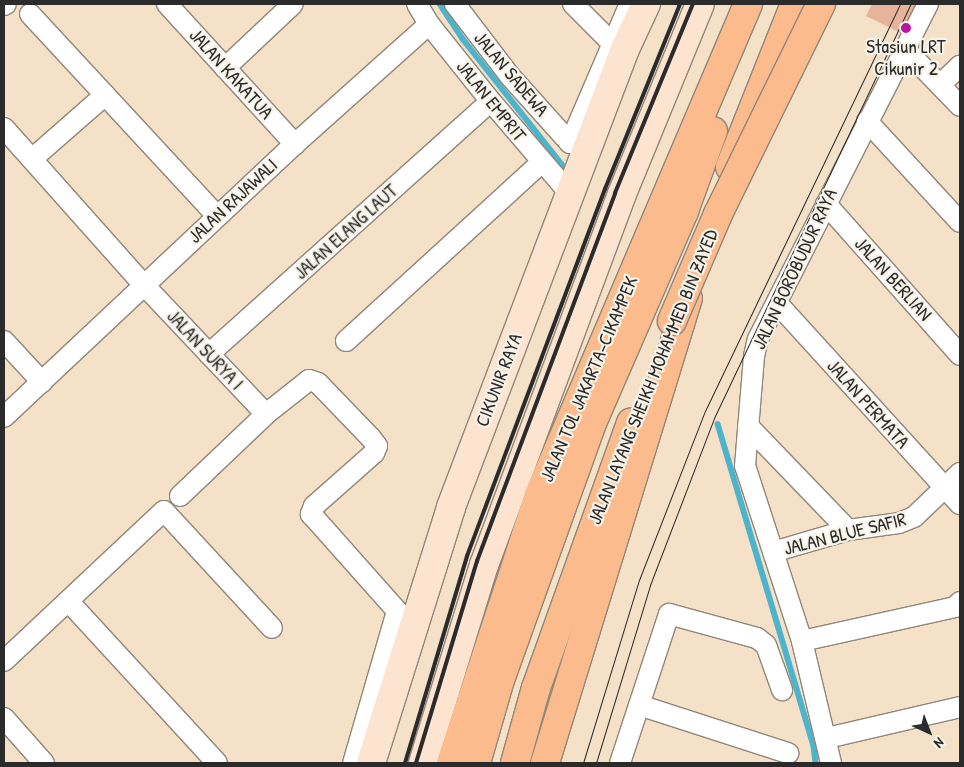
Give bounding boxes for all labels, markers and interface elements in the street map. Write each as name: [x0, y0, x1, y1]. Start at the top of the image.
marker: Stasiun LRT Cikunir 2: [900, 22, 912, 34]
street label: JALAN KAKATUA: [184, 24, 278, 124]
street label: JALAN SADEWA: [469, 27, 553, 121]
place label: Stasiun LRT Cikunir 2: [866, 36, 946, 80]
street label: JALAN EMPRIT: [451, 56, 531, 146]
street label: JALAN RAJAWALI: [184, 154, 282, 248]
street label: JALAN ELANG LAUT: [290, 180, 402, 284]
street label: JALAN BOROBUDUR RAYA: [748, 185, 842, 353]
street label: JALAN LAYANG SHEIKH MOHAMMED BIN ZAYED: [583, 226, 723, 528]
street label: JALAN BERLIAN: [850, 232, 936, 326]
street label: JALAN TOL JAKARTA–CIKAMPEK: [535, 273, 643, 485]
street label: JALAN SURYA I: [162, 305, 248, 395]
street label: CIKUNIR RAYA: [471, 330, 527, 430]
street label: JALAN PERMATA: [822, 355, 914, 453]
street label: JALAN BLUE SAFIR: [781, 508, 909, 560]
north arrow: [904, 707, 954, 757]
text: N: [930, 734, 949, 753]

